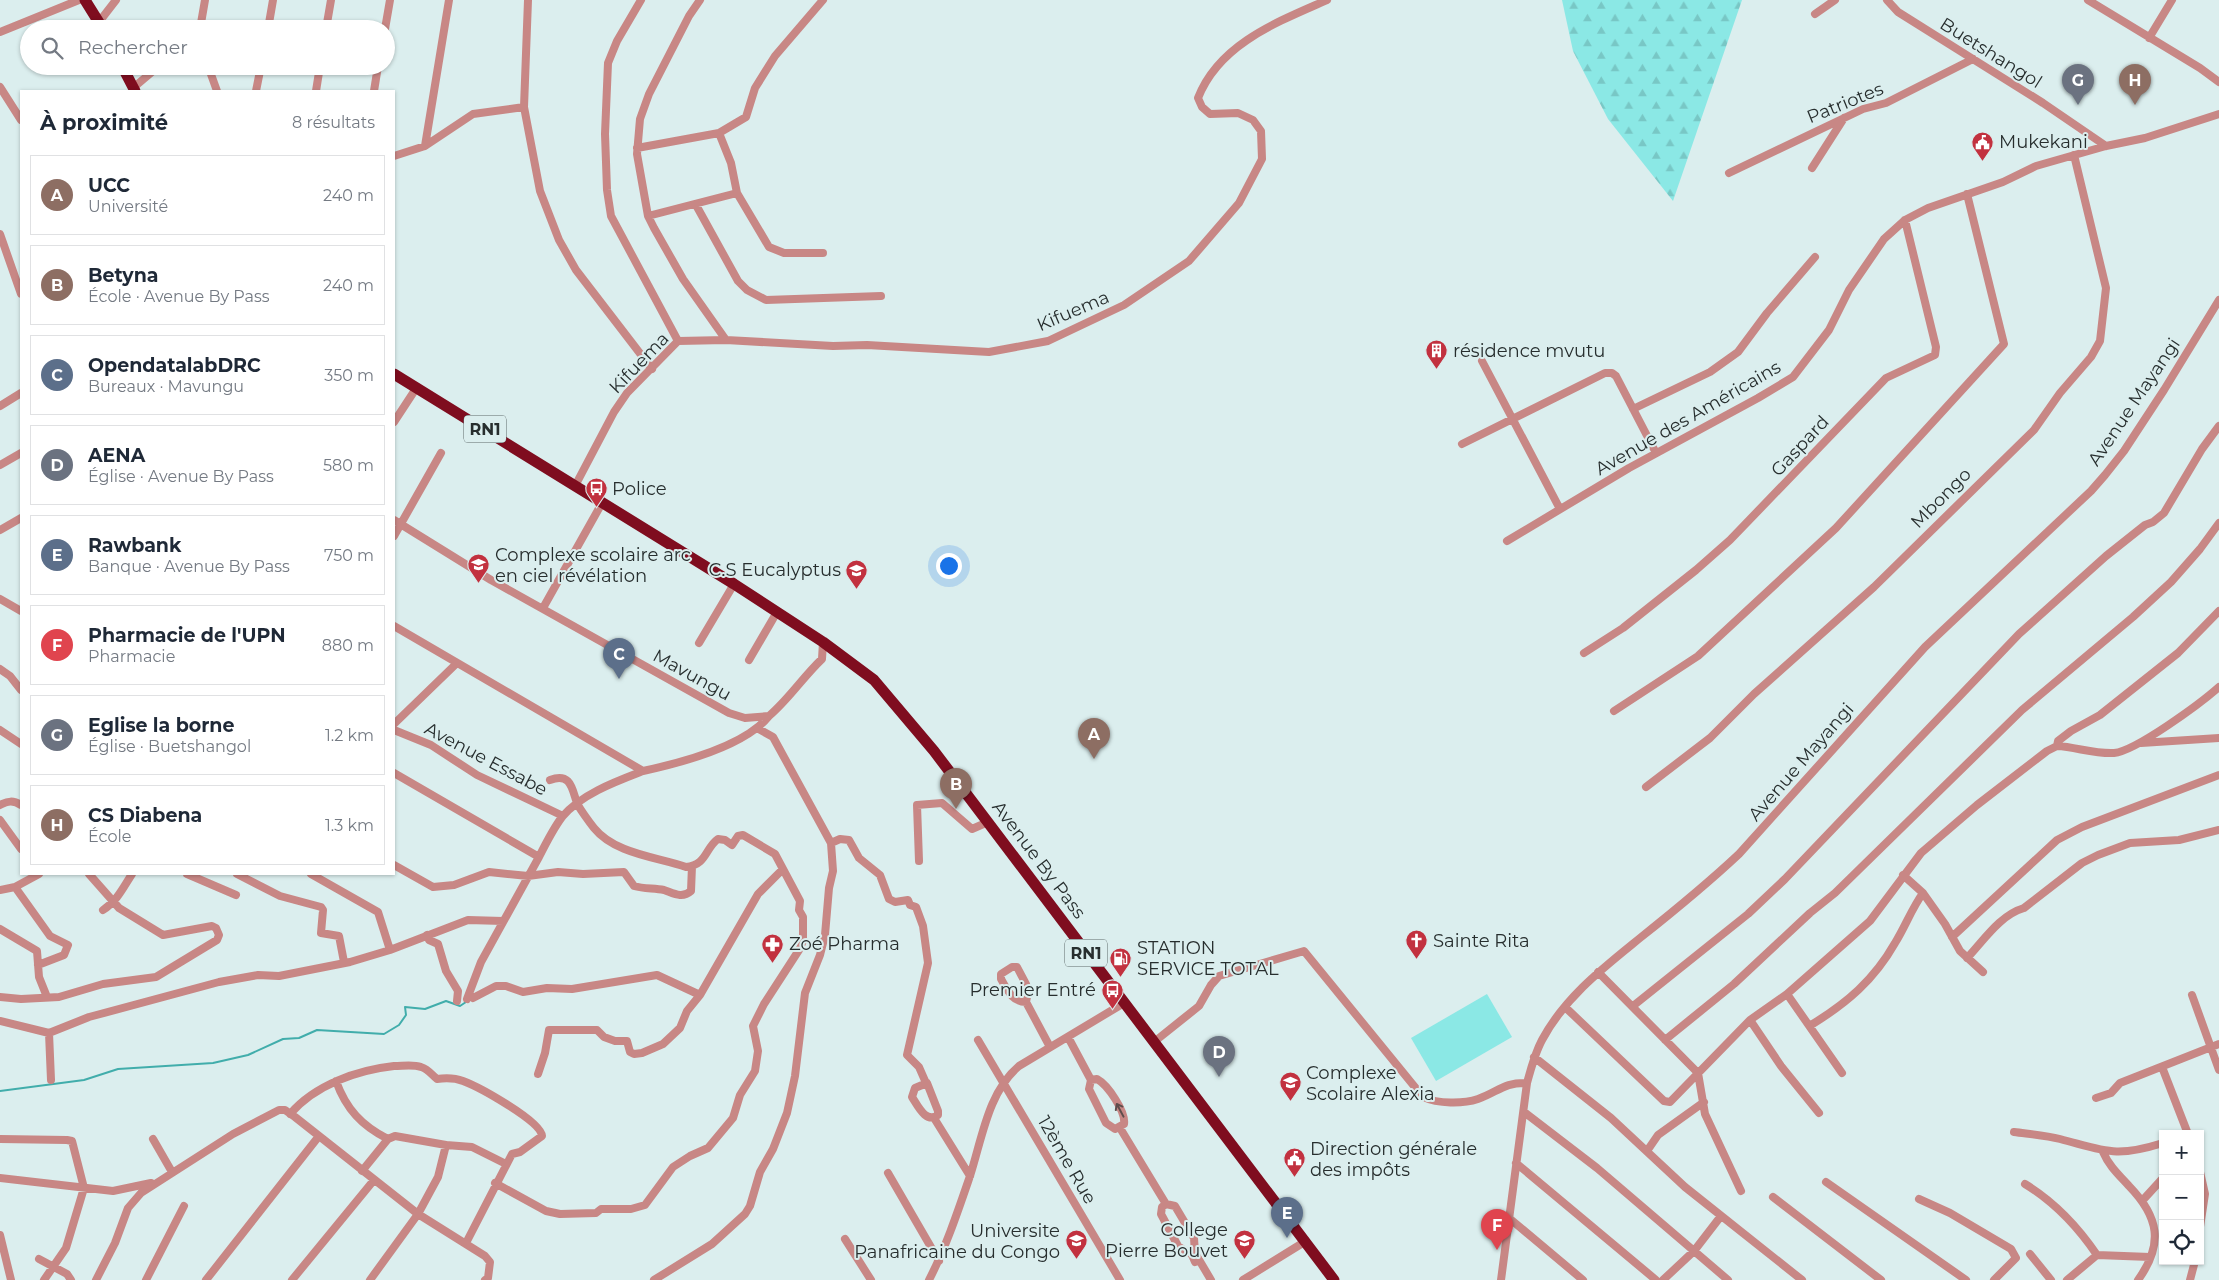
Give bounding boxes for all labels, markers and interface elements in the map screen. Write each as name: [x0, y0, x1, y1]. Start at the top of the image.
street label: Buetshangol: [1936, 13, 2046, 93]
search box: [20, 20, 395, 75]
icon: search: [38, 34, 66, 62]
text: Rechercher: [78, 36, 188, 59]
pin: G: [2062, 64, 2094, 105]
pin: H: [2119, 64, 2151, 105]
street label: Patriotes: [1804, 78, 1887, 128]
text: À proximité: [40, 110, 168, 135]
text: 8 résultats: [292, 113, 375, 132]
public building icon: Mukekani: [1971, 130, 1995, 161]
place label: Mukekani: [1999, 131, 2088, 153]
text: UCC: [88, 174, 130, 197]
text: A: [51, 186, 63, 205]
text: 240 m: [323, 186, 374, 205]
text: Université: [88, 197, 168, 216]
text: Betyna: [88, 264, 159, 287]
text: B: [51, 276, 63, 295]
text: 240 m: [323, 276, 374, 295]
street label: Kifuema: [1034, 286, 1112, 336]
text: École · Avenue By Pass: [88, 287, 270, 306]
street label: Kifuema: [605, 328, 673, 398]
street label: Avenue Mayangi: [2083, 334, 2185, 470]
building icon: résidence mvutu: [1425, 339, 1449, 370]
place label: résidence mvutu: [1453, 340, 1605, 362]
text: OpendatalabDRC: [88, 354, 261, 377]
street label: Avenue des Américains: [1591, 356, 1785, 480]
text: C: [51, 366, 63, 385]
text: 350 m: [324, 366, 374, 385]
text: Bureaux · Mavungu: [88, 377, 244, 396]
street label: Gaspard: [1766, 411, 1834, 481]
road number: RN1: [464, 416, 506, 442]
text: AENA: [88, 444, 145, 467]
text: D: [50, 456, 64, 475]
text: 580 m: [323, 456, 374, 475]
street label: Mbongo: [1906, 463, 1976, 533]
text: Église · Avenue By Pass: [88, 467, 274, 486]
bus stop icon: Police: [584, 477, 608, 508]
place label: Police: [612, 478, 667, 500]
text: Rawbank: [88, 534, 181, 557]
place label: Complexe scolaire arc en ciel révélation: [495, 544, 691, 587]
text: E: [52, 546, 62, 565]
text: 750 m: [324, 546, 374, 565]
school or university icon: Complexe scolaire arc en ciel révélation: [467, 553, 491, 584]
your location: [936, 553, 962, 579]
text: Banque · Avenue By Pass: [88, 557, 290, 576]
school or university icon: C.S Eucalyptus: [845, 558, 869, 589]
place label: C.S Eucalyptus: [709, 559, 841, 581]
text: Pharmacie de l'UPN: [88, 624, 286, 647]
text: F: [52, 636, 62, 655]
text: 880 m: [322, 636, 374, 655]
pin: C: [603, 638, 635, 679]
street label: Mavungu: [649, 645, 735, 705]
text: Pharmacie: [88, 647, 175, 666]
street label: Avenue Mayangi: [1744, 698, 1858, 826]
text: Eglise la borne: [88, 714, 235, 737]
street label: Avenue Essabe: [421, 717, 551, 801]
pin: A: [1078, 718, 1110, 759]
text: G: [51, 726, 63, 745]
text: 1.2 km: [325, 726, 374, 745]
text: Église · Buetshangol: [88, 737, 251, 756]
pin: B: [940, 768, 972, 809]
street label: Avenue By Pass: [988, 797, 1091, 923]
text: CS Diabena: [88, 804, 202, 827]
text: H: [51, 816, 63, 835]
text: 1.3 km: [325, 816, 374, 835]
text: École: [88, 827, 131, 846]
church icon: Sainte Rita: [1405, 929, 1429, 960]
place label: Sainte Rita: [1433, 930, 1530, 952]
pharmacy icon: Zoé Pharma: [761, 932, 785, 963]
place label: Zoé Pharma: [789, 933, 900, 955]
place label: STATION SERVICE TOTAL: [1137, 937, 1279, 980]
road number: RN1: [1065, 940, 1107, 966]
fuel station icon: STATION SERVICE TOTAL: [1109, 946, 1133, 977]
bus stop icon: Premier Entré: [1100, 978, 1124, 1009]
place label: Premier Entré: [969, 979, 1096, 1001]
pin: D: [1203, 1036, 1235, 1077]
place label: Complexe Scolaire Alexia: [1306, 1062, 1435, 1105]
school or university icon: Complexe Scolaire Alexia: [1278, 1071, 1302, 1102]
one-way arrow: [1115, 1103, 1124, 1118]
street label: 12ème Rue: [1033, 1112, 1101, 1208]
map controls: [2159, 1130, 2204, 1265]
button: +: [2159, 1130, 2204, 1175]
place label: Direction générale des impôts: [1310, 1138, 1477, 1181]
public building icon: Direction générale des impôts: [1282, 1147, 1306, 1178]
button: −: [2159, 1175, 2204, 1220]
pin: E: [1271, 1197, 1303, 1238]
pin: F: [1481, 1209, 1513, 1250]
place label: College Pierre Bouvet: [1105, 1219, 1228, 1262]
place label: Universite Panafricaine du Congo: [854, 1220, 1060, 1263]
button: locate: [2159, 1220, 2204, 1265]
school or university icon: College Pierre Bouvet: [1232, 1228, 1256, 1259]
school or university icon: Universite Panafricaine du Congo: [1064, 1229, 1088, 1260]

